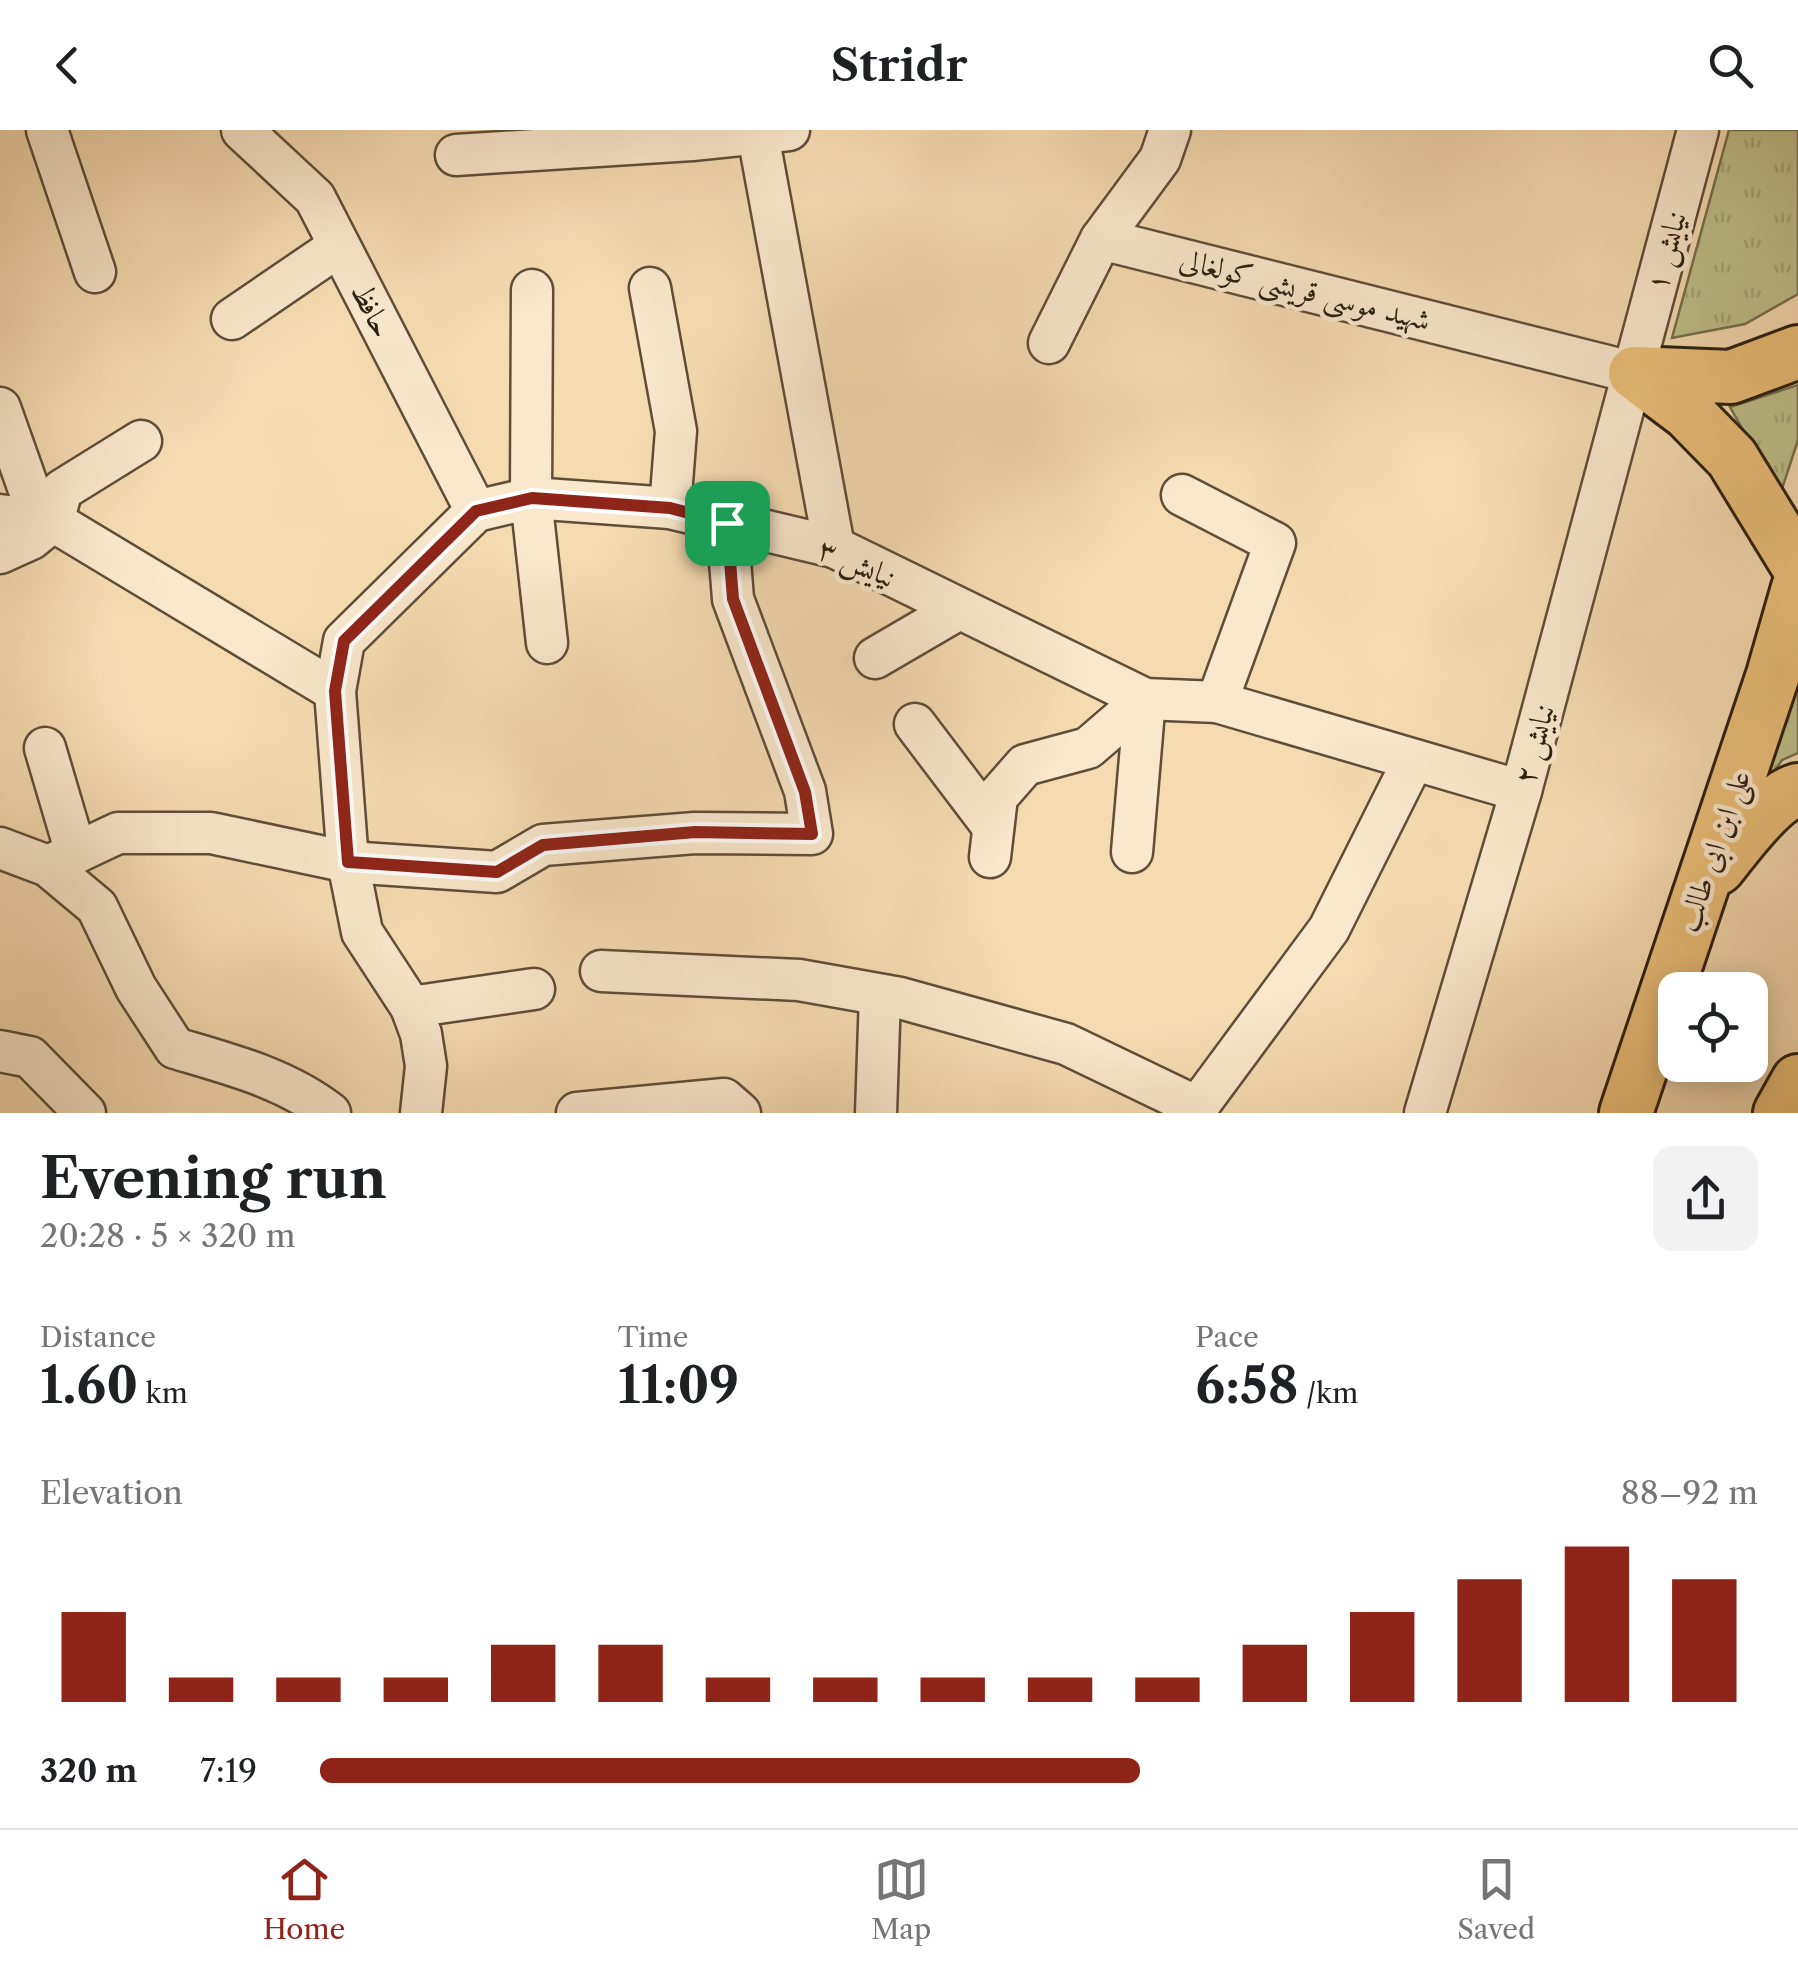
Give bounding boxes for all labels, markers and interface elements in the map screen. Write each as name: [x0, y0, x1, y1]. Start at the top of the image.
text: Stridr: [831, 37, 967, 93]
icon: back: [40, 38, 95, 93]
icon: search: [1703, 38, 1758, 93]
street label: نیایش ۱: [1637, 207, 1696, 295]
street label: شهید موسی قریشی کولغالی: [1175, 240, 1434, 342]
street label: حافظ: [343, 276, 402, 343]
pin: [685, 481, 770, 566]
icon: arrive: [700, 496, 755, 551]
street label: نیایش ۳: [812, 530, 902, 597]
street label: نیایش ۲: [1505, 700, 1564, 788]
street label: علی ابن ابی طالب: [1669, 765, 1762, 938]
map controls: [1658, 972, 1768, 1082]
button: locate: [1658, 972, 1768, 1082]
text: Evening run: [40, 1145, 387, 1212]
button: share: [1653, 1146, 1758, 1251]
text: 20:28 · 5 × 320 m: [40, 1216, 296, 1255]
text: Distance: [40, 1320, 156, 1354]
text: Time: [618, 1320, 688, 1354]
text: Pace: [1195, 1320, 1259, 1354]
text: 1.60: [40, 1354, 138, 1416]
text: 11:09: [618, 1354, 739, 1416]
text: 6:58: [1195, 1354, 1298, 1416]
text: km: [138, 1376, 188, 1410]
text: /km: [1298, 1376, 1358, 1410]
text: Elevation: [40, 1473, 183, 1512]
text: 88–92 m: [1621, 1473, 1758, 1512]
text: 320 m: [40, 1751, 137, 1790]
text: 7:19: [200, 1751, 257, 1790]
tab: Home: [263, 1852, 345, 1946]
tab: Map: [871, 1852, 931, 1946]
tab: Saved: [1457, 1852, 1535, 1946]

